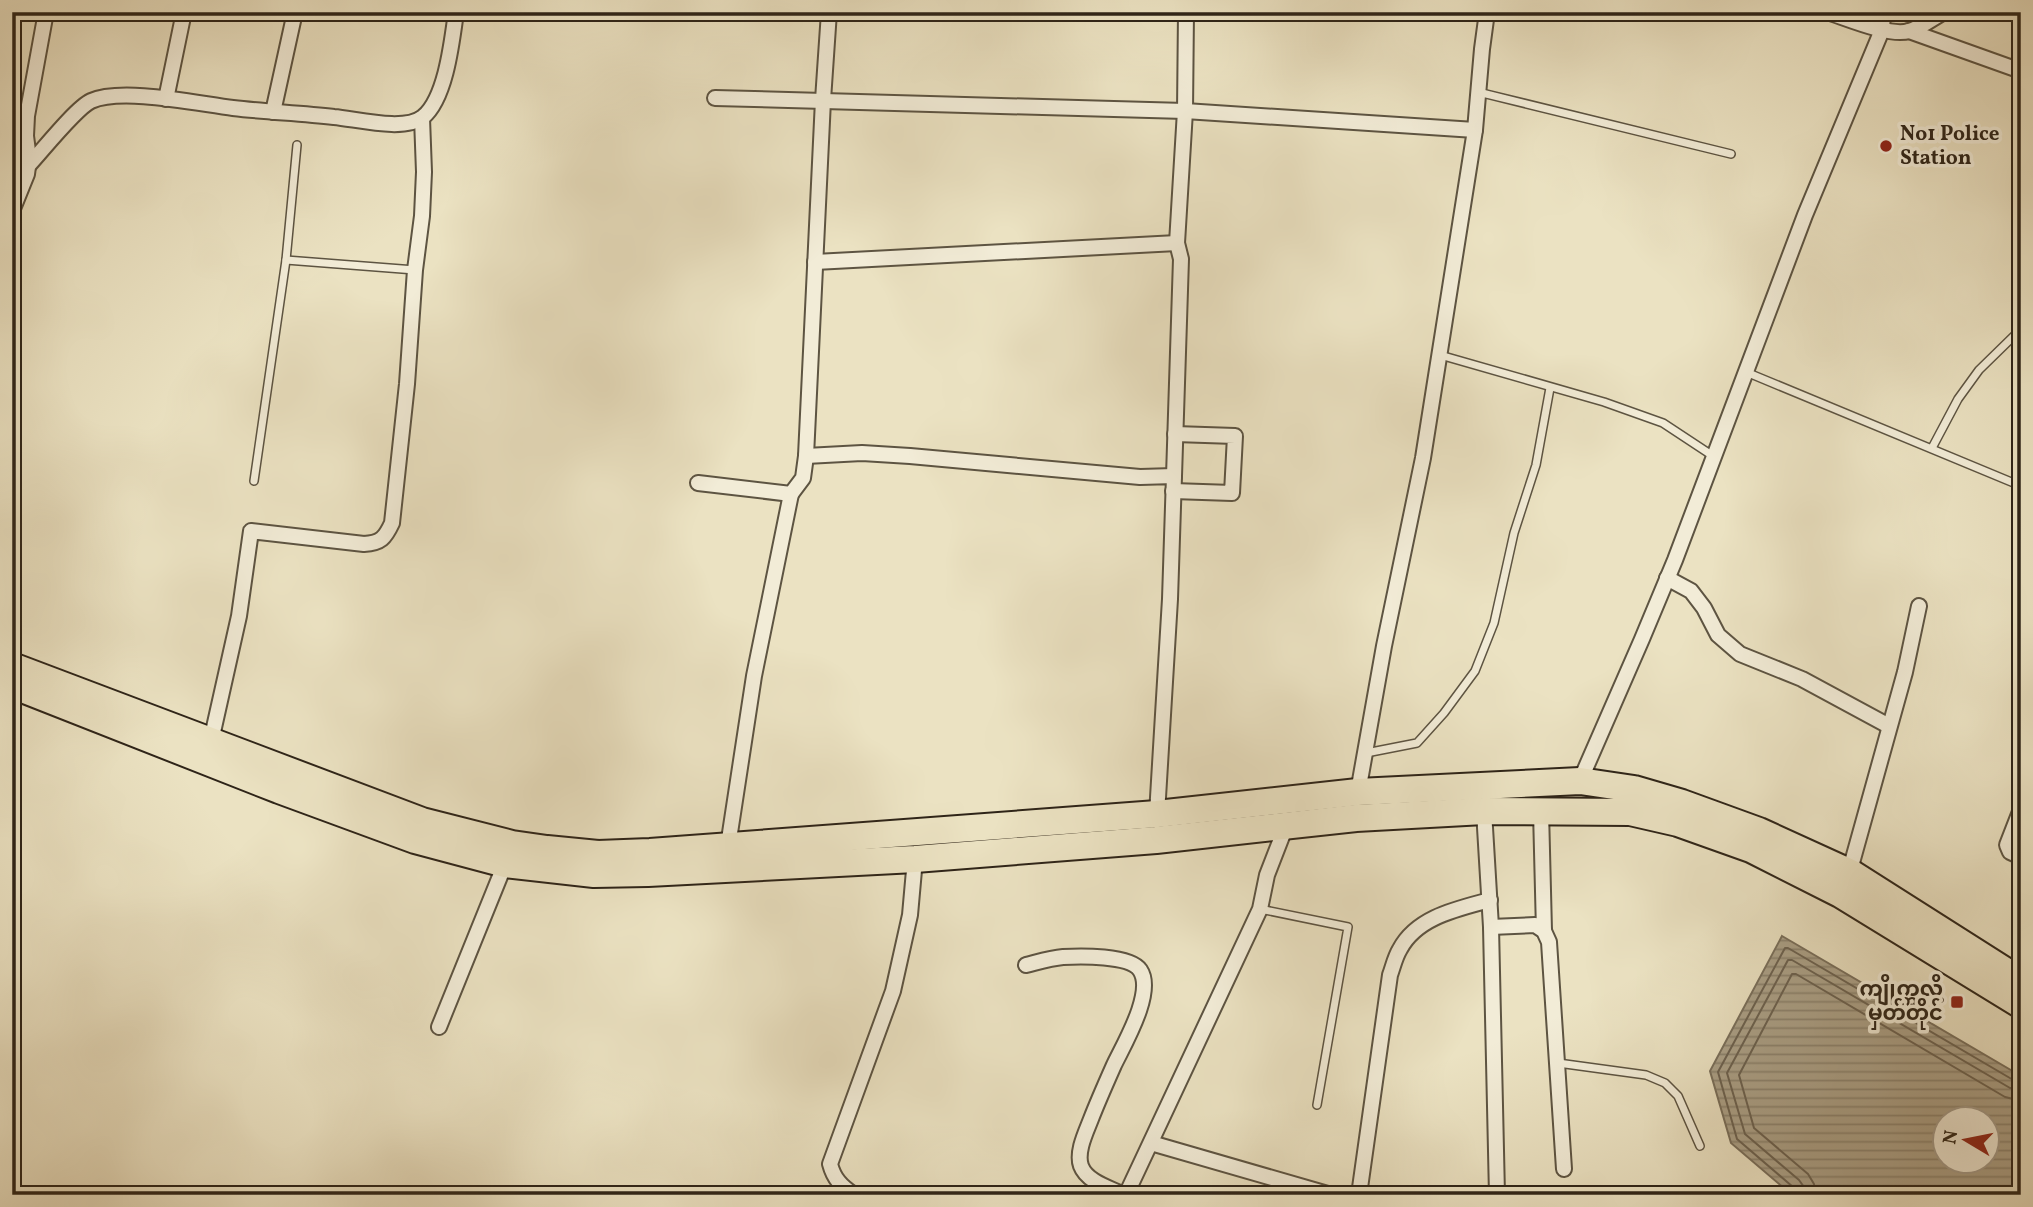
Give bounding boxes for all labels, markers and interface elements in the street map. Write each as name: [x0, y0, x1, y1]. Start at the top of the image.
place label: No1 Police Station: [1900, 120, 2000, 173]
marker: No1 Police Station: [1878, 138, 1894, 154]
place label: ကျိုက္ကလို့ မှတ်တိုင်: [1859, 973, 1944, 1030]
marker: ကျိုက္ကလို့ မှတ်တိုင်: [1949, 994, 1965, 1010]
north arrow: [1932, 1106, 2002, 1176]
text: N: [1937, 1128, 1965, 1146]

